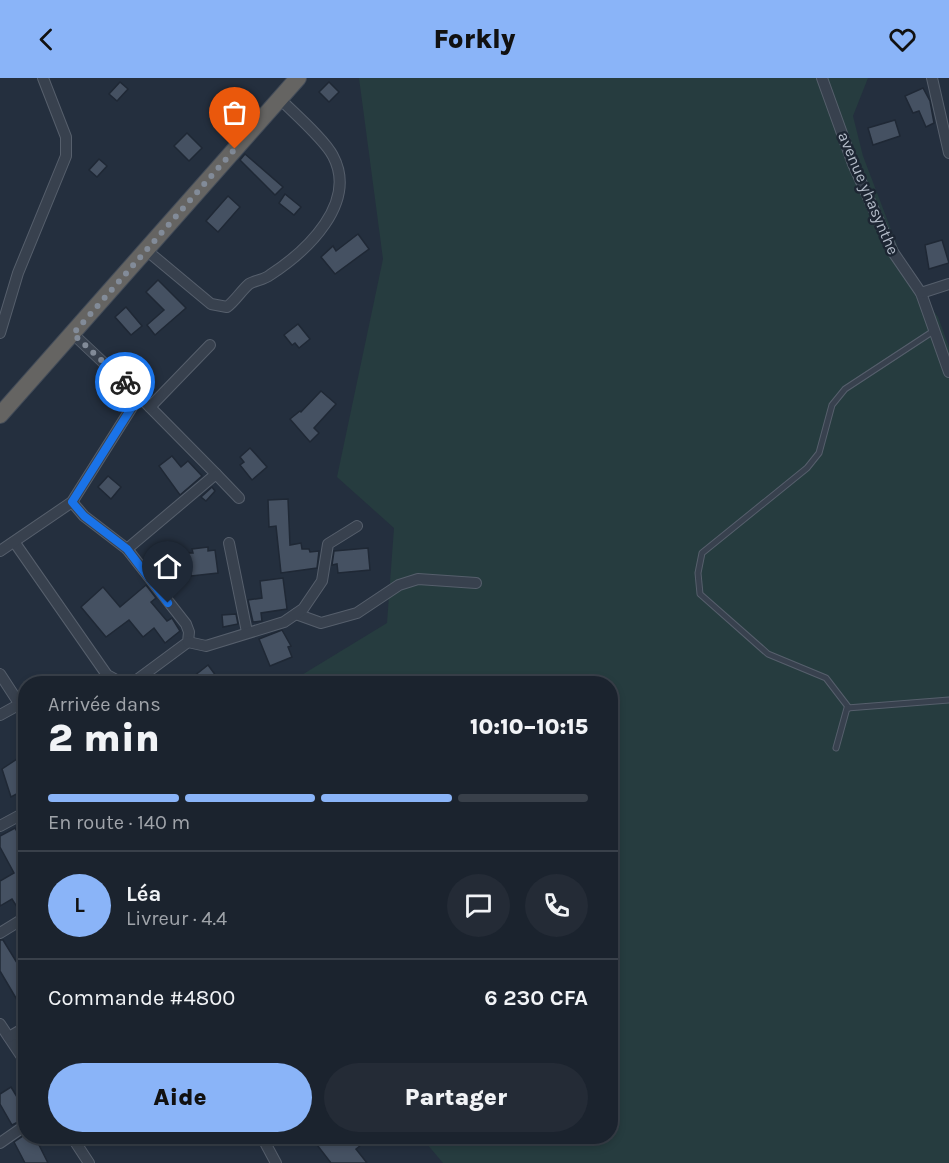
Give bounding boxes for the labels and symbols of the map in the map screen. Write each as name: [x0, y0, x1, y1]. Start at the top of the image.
pin: [209, 87, 260, 149]
street label: avenue yhasynthe: [834, 129, 903, 257]
courier: [95, 352, 155, 412]
pin: [142, 541, 193, 603]

